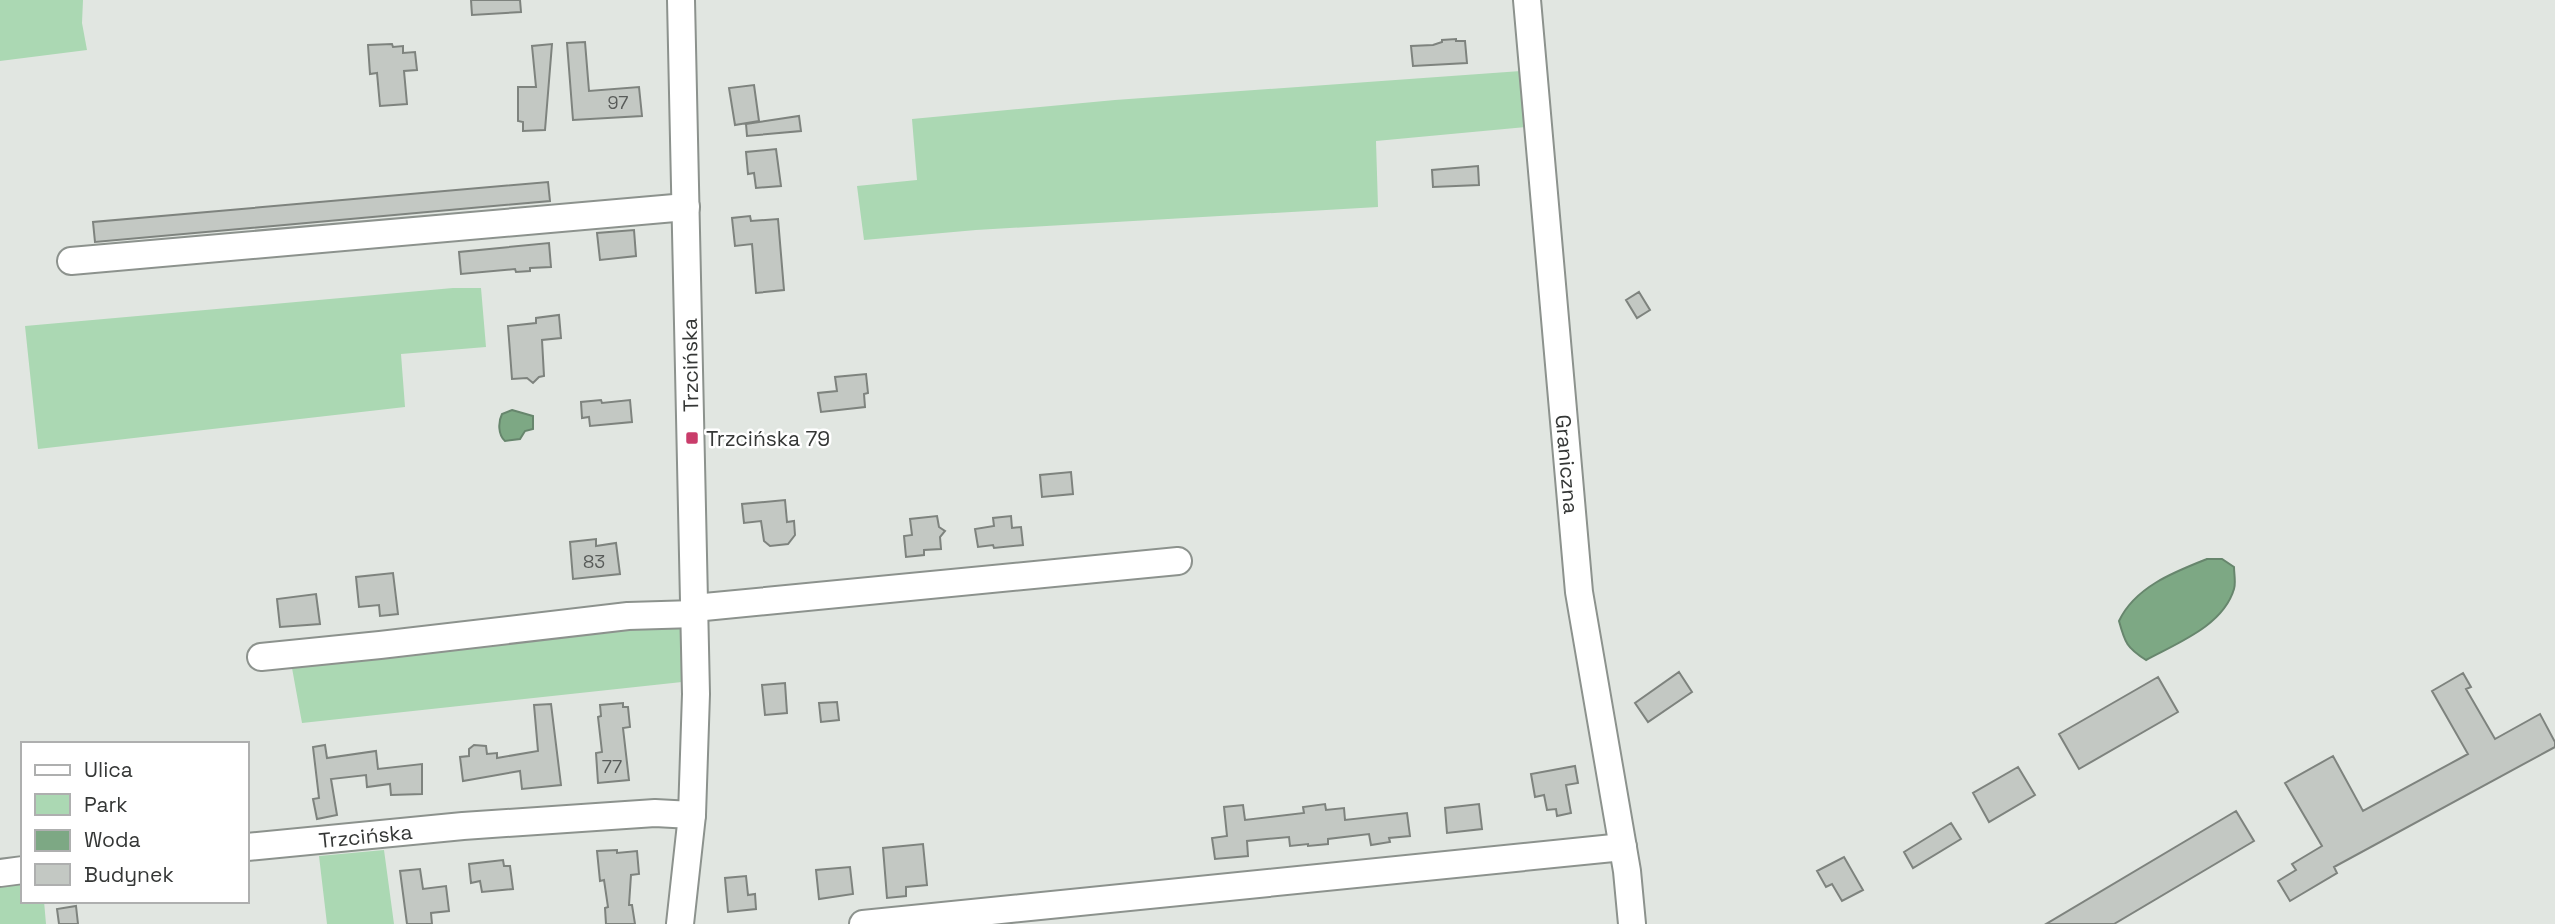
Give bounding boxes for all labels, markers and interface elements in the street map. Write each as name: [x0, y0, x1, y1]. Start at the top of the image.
house number: 97: [608, 91, 628, 114]
street label: Trzcińska: [676, 318, 704, 412]
street label: Graniczna: [1550, 413, 1586, 515]
place label: Trzcińska 79: [706, 425, 830, 452]
marker: Trzcińska 79: [684, 430, 700, 446]
house number: 83: [583, 550, 605, 573]
legend: [21, 742, 248, 903]
house number: 77: [602, 755, 622, 778]
text: Ulica: [84, 756, 133, 783]
text: Park: [84, 791, 128, 818]
street label: Trzcińska: [317, 817, 414, 853]
text: Woda: [84, 826, 141, 853]
text: Budynek: [84, 861, 174, 888]

